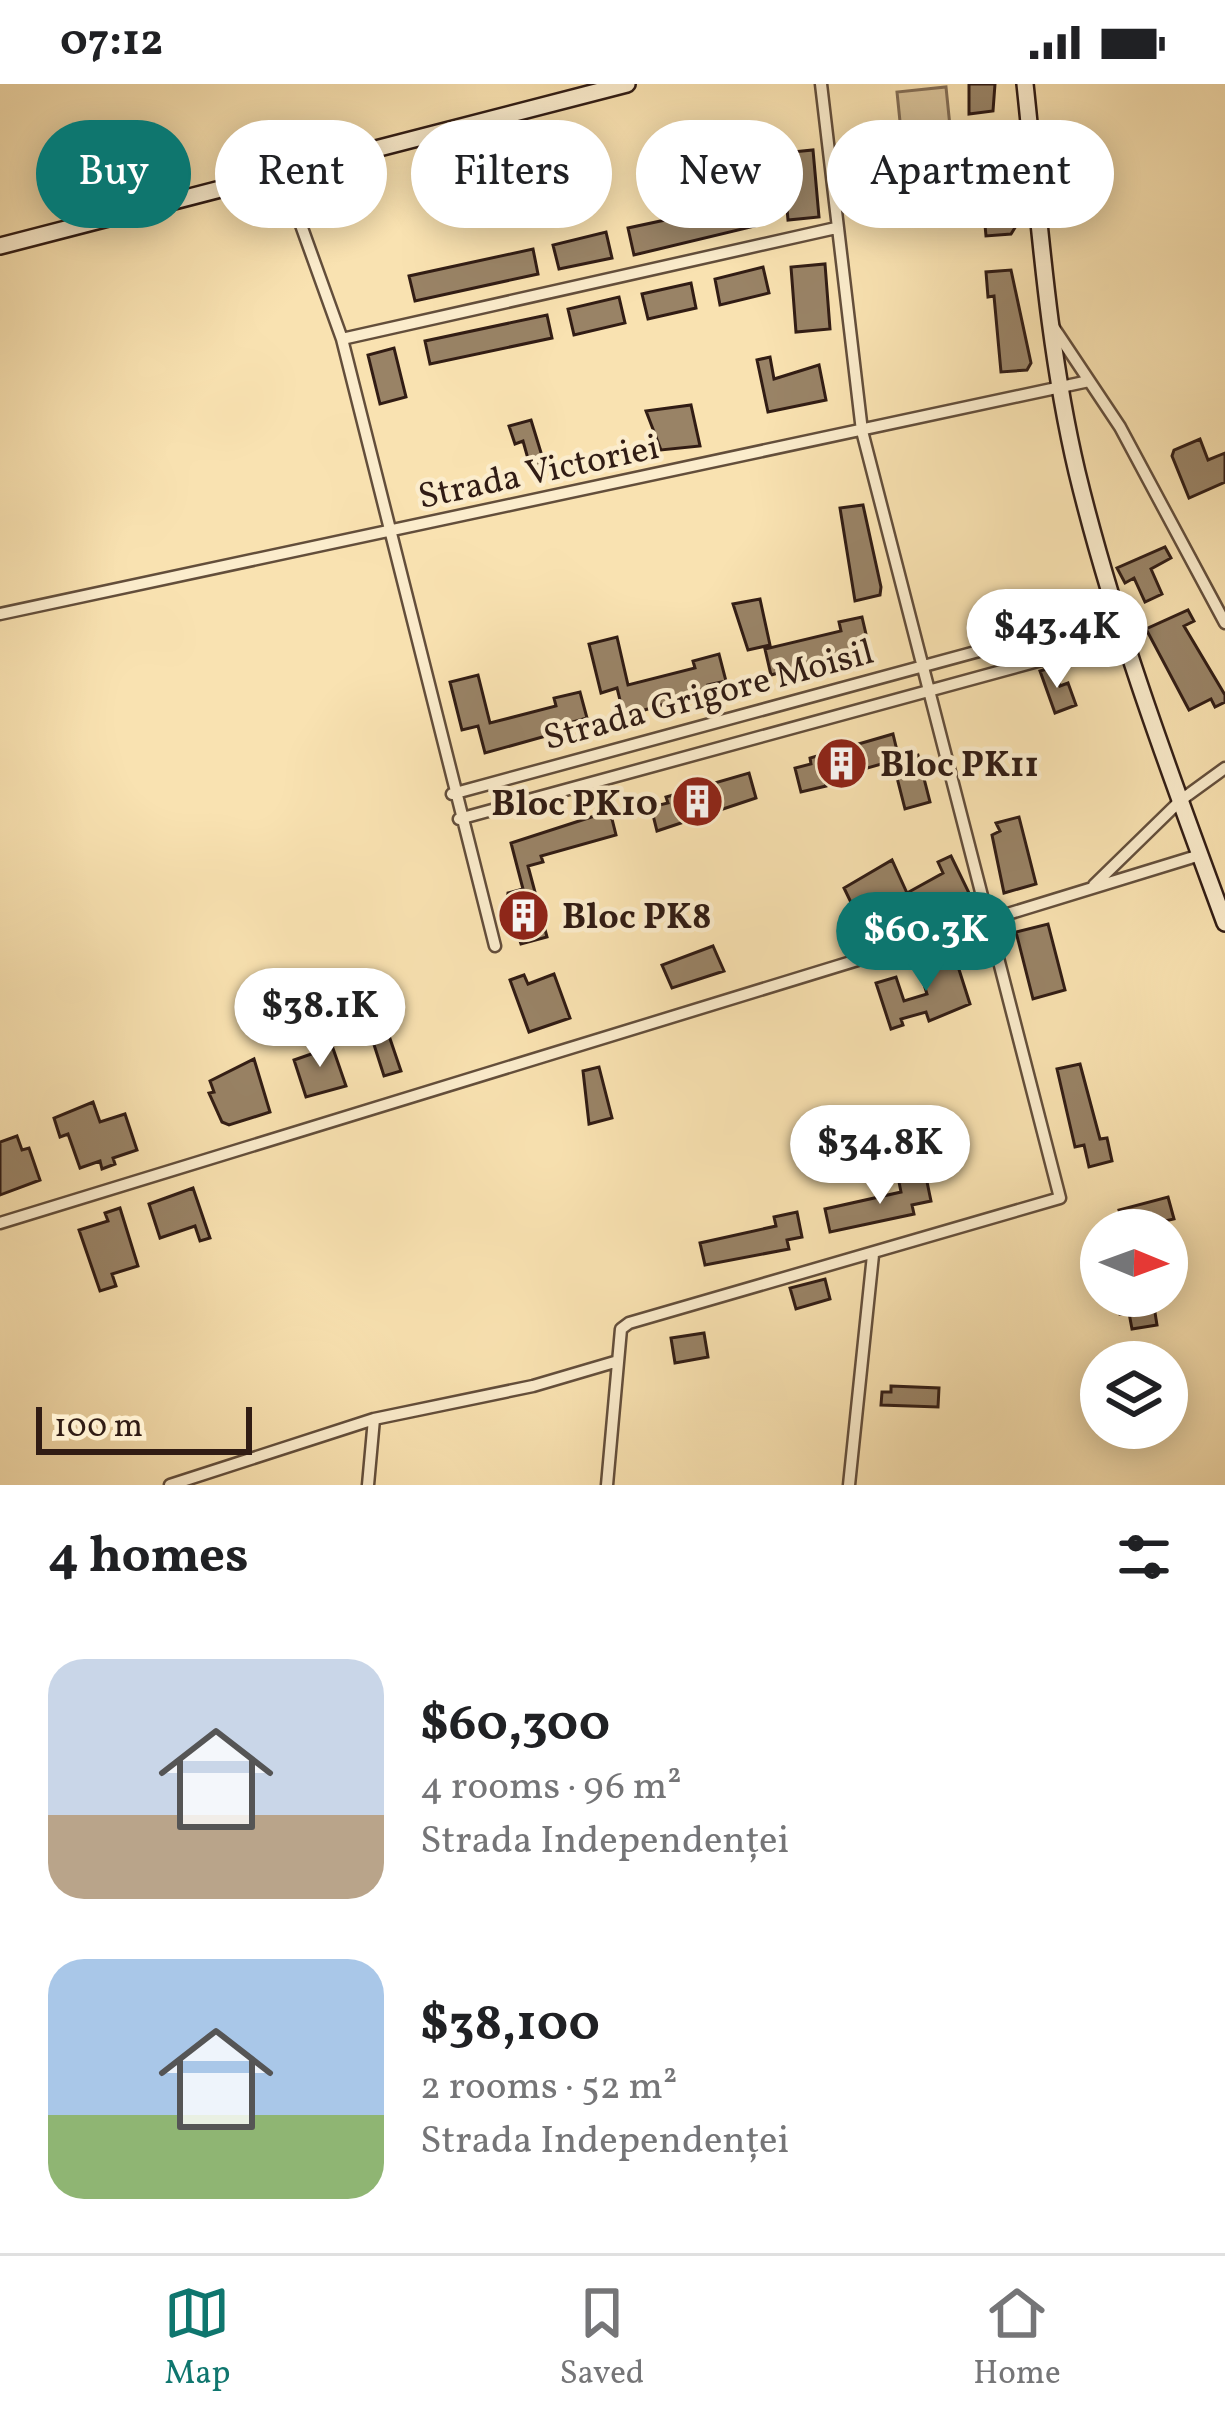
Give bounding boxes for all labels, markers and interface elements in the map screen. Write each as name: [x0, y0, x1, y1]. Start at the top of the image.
text: 07:12: [60, 11, 164, 74]
chip: Buy: [36, 120, 191, 228]
chip: Rent: [215, 120, 387, 228]
chip: Filters: [411, 120, 612, 228]
chip: New: [636, 120, 803, 228]
chip: Apartment: [827, 120, 1114, 228]
street label: Strada Victoriei: [414, 424, 664, 524]
pin: $43.4K: [959, 589, 1155, 691]
text: $43.4K: [994, 601, 1120, 655]
street label: Strada Grigore Moisil: [538, 629, 880, 765]
building icon: Bloc PK11: [813, 735, 869, 791]
place label: Bloc PK11: [880, 742, 1039, 792]
building icon: Bloc PK10: [669, 774, 725, 830]
place label: Bloc PK10: [491, 781, 658, 831]
building icon: Bloc PK8: [495, 887, 551, 943]
pin: $60.3K: [828, 892, 1024, 994]
place label: Bloc PK8: [562, 894, 712, 944]
text: $60.3K: [863, 904, 989, 958]
pin: $38.1K: [222, 968, 418, 1070]
text: $38.1K: [261, 980, 379, 1034]
pin: $34.8K: [782, 1105, 978, 1207]
text: $34.8K: [817, 1117, 943, 1171]
north arrow: [1080, 1209, 1188, 1317]
map controls: [1080, 1209, 1188, 1449]
button: layers: [1080, 1341, 1188, 1449]
scale bar: [36, 1401, 252, 1454]
text: 100 m: [54, 1405, 143, 1451]
text: 4 homes: [48, 1522, 249, 1593]
icon: filters: [1111, 1524, 1177, 1590]
text: $60,300: [420, 1690, 610, 1761]
icon: home: [144, 1707, 288, 1851]
text: 4 rooms · 96 m²: [420, 1761, 682, 1815]
text: Strada Independenței: [420, 1815, 789, 1869]
text: $38,100: [420, 1990, 600, 2061]
icon: home: [144, 2007, 288, 2151]
text: 2 rooms · 52 m²: [420, 2061, 677, 2115]
text: Strada Independenței: [420, 2115, 789, 2169]
tab: Map: [164, 2280, 231, 2398]
tab: Saved: [559, 2280, 644, 2398]
tab: Home: [973, 2280, 1061, 2398]

